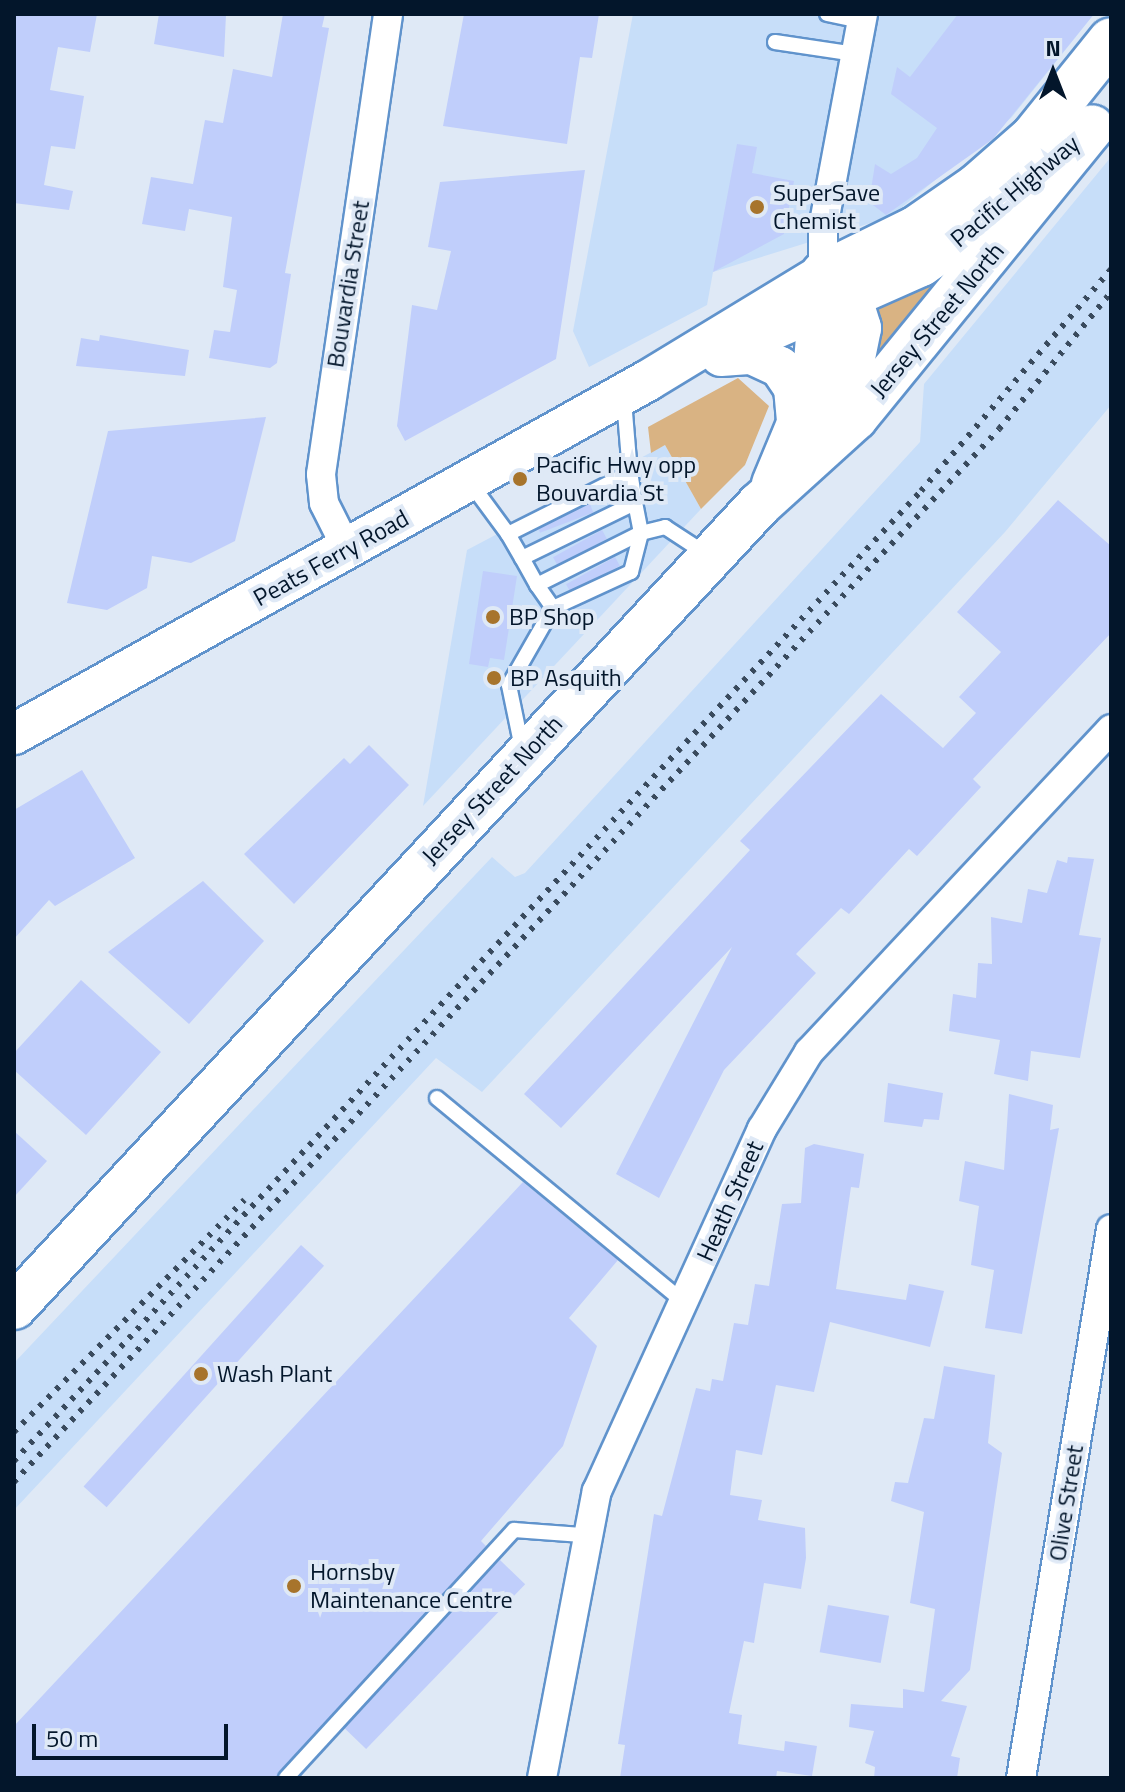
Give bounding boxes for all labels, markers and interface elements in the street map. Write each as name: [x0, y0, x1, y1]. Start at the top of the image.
text: N: [1045, 31, 1061, 65]
north arrow: [1013, 32, 1093, 112]
street label: Pacific Highway: [945, 129, 1085, 253]
place label: SuperSave Chemist: [773, 179, 880, 235]
street label: Bouvardia Street: [321, 198, 375, 370]
marker: SuperSave Chemist: [748, 198, 766, 216]
street label: Jersey Street North: [864, 237, 1010, 403]
place label: Pacific Hwy opp Bouvardia St: [536, 451, 696, 507]
marker: Pacific Hwy opp Bouvardia St: [511, 470, 529, 488]
street label: Peats Ferry Road: [248, 503, 414, 613]
place label: BP Shop: [509, 603, 595, 631]
marker: BP Shop: [484, 608, 502, 626]
place label: BP Asquith: [510, 664, 622, 692]
marker: BP Asquith: [485, 669, 503, 687]
street label: Jersey Street North: [416, 710, 568, 870]
street label: Heath Street: [691, 1136, 769, 1266]
place label: Wash Plant: [217, 1360, 332, 1388]
marker: Wash Plant: [192, 1365, 210, 1383]
street label: Olive Street: [1043, 1443, 1089, 1563]
place label: Hornsby Maintenance Centre: [310, 1558, 513, 1614]
marker: Hornsby Maintenance Centre: [285, 1577, 303, 1595]
scale bar: [36, 1708, 232, 1758]
text: 50 m: [46, 1720, 98, 1756]

